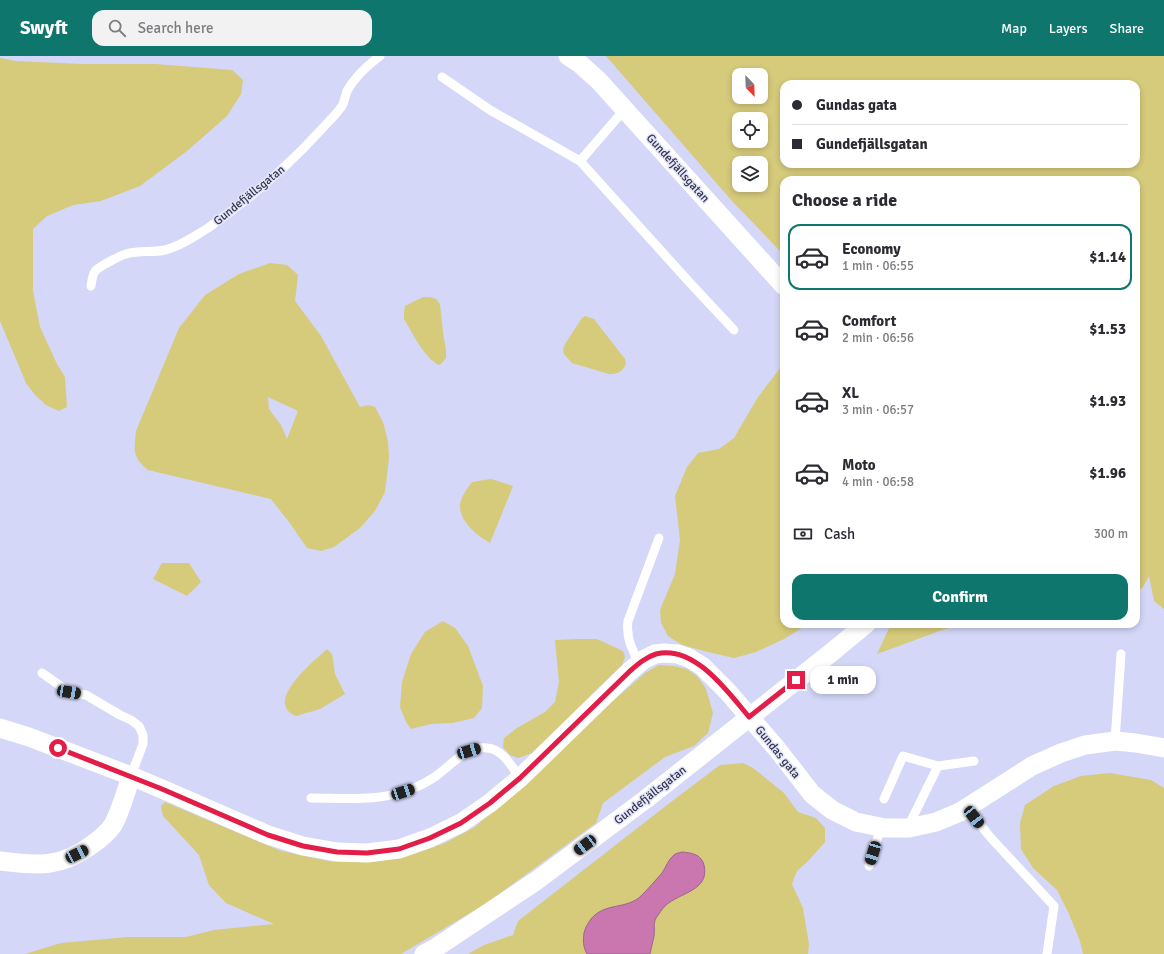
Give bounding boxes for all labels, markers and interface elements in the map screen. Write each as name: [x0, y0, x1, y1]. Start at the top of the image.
search box: [92, 10, 372, 46]
text: Swyft: [20, 16, 68, 40]
icon: search: [106, 17, 128, 39]
text: Search here: [138, 19, 213, 37]
text: Map: [1001, 20, 1027, 37]
text: Layers: [1049, 20, 1088, 37]
text: Share: [1110, 20, 1144, 37]
north arrow: [732, 68, 768, 104]
map controls: [732, 68, 768, 192]
text: Gundas gata: [816, 96, 897, 114]
button: locate: [732, 112, 768, 148]
street label: Gundefjällsgatan: [643, 131, 713, 206]
text: Gundefjällsgatan: [816, 135, 928, 153]
button: layers: [732, 156, 768, 192]
street label: Gundefjällsgatan: [211, 162, 288, 229]
text: Choose a ride: [792, 189, 897, 211]
icon: car: [794, 239, 830, 275]
text: Economy: [842, 240, 901, 258]
text: $1.14: [1089, 248, 1126, 266]
text: 1 min · 06:55: [842, 258, 914, 274]
icon: car: [794, 311, 830, 347]
text: Comfort: [842, 312, 896, 330]
text: $1.53: [1089, 320, 1126, 338]
text: 2 min · 06:56: [842, 330, 914, 346]
icon: car: [794, 383, 830, 419]
text: XL: [842, 384, 859, 402]
text: $1.93: [1089, 392, 1126, 410]
text: 3 min · 06:57: [842, 402, 914, 418]
icon: car: [794, 455, 830, 491]
text: Moto: [842, 456, 876, 474]
text: $1.96: [1089, 464, 1126, 482]
text: 4 min · 06:58: [842, 474, 914, 490]
icon: cash: [792, 523, 814, 545]
text: Cash: [824, 525, 855, 543]
text: 300 m: [1094, 526, 1128, 542]
button: Confirm: [792, 574, 1128, 620]
callout: 1 min: [810, 666, 876, 694]
route end: [787, 671, 805, 689]
text: 1 min: [827, 672, 859, 688]
car: [56, 684, 82, 700]
street label: Gundas gata: [752, 723, 803, 782]
route start: [49, 739, 67, 757]
car: [456, 742, 482, 760]
street label: Gundefjällsgatan: [611, 763, 689, 828]
car: [390, 783, 416, 801]
car: [962, 804, 986, 830]
car: [572, 833, 598, 857]
car: [864, 840, 882, 866]
car: [64, 843, 90, 865]

